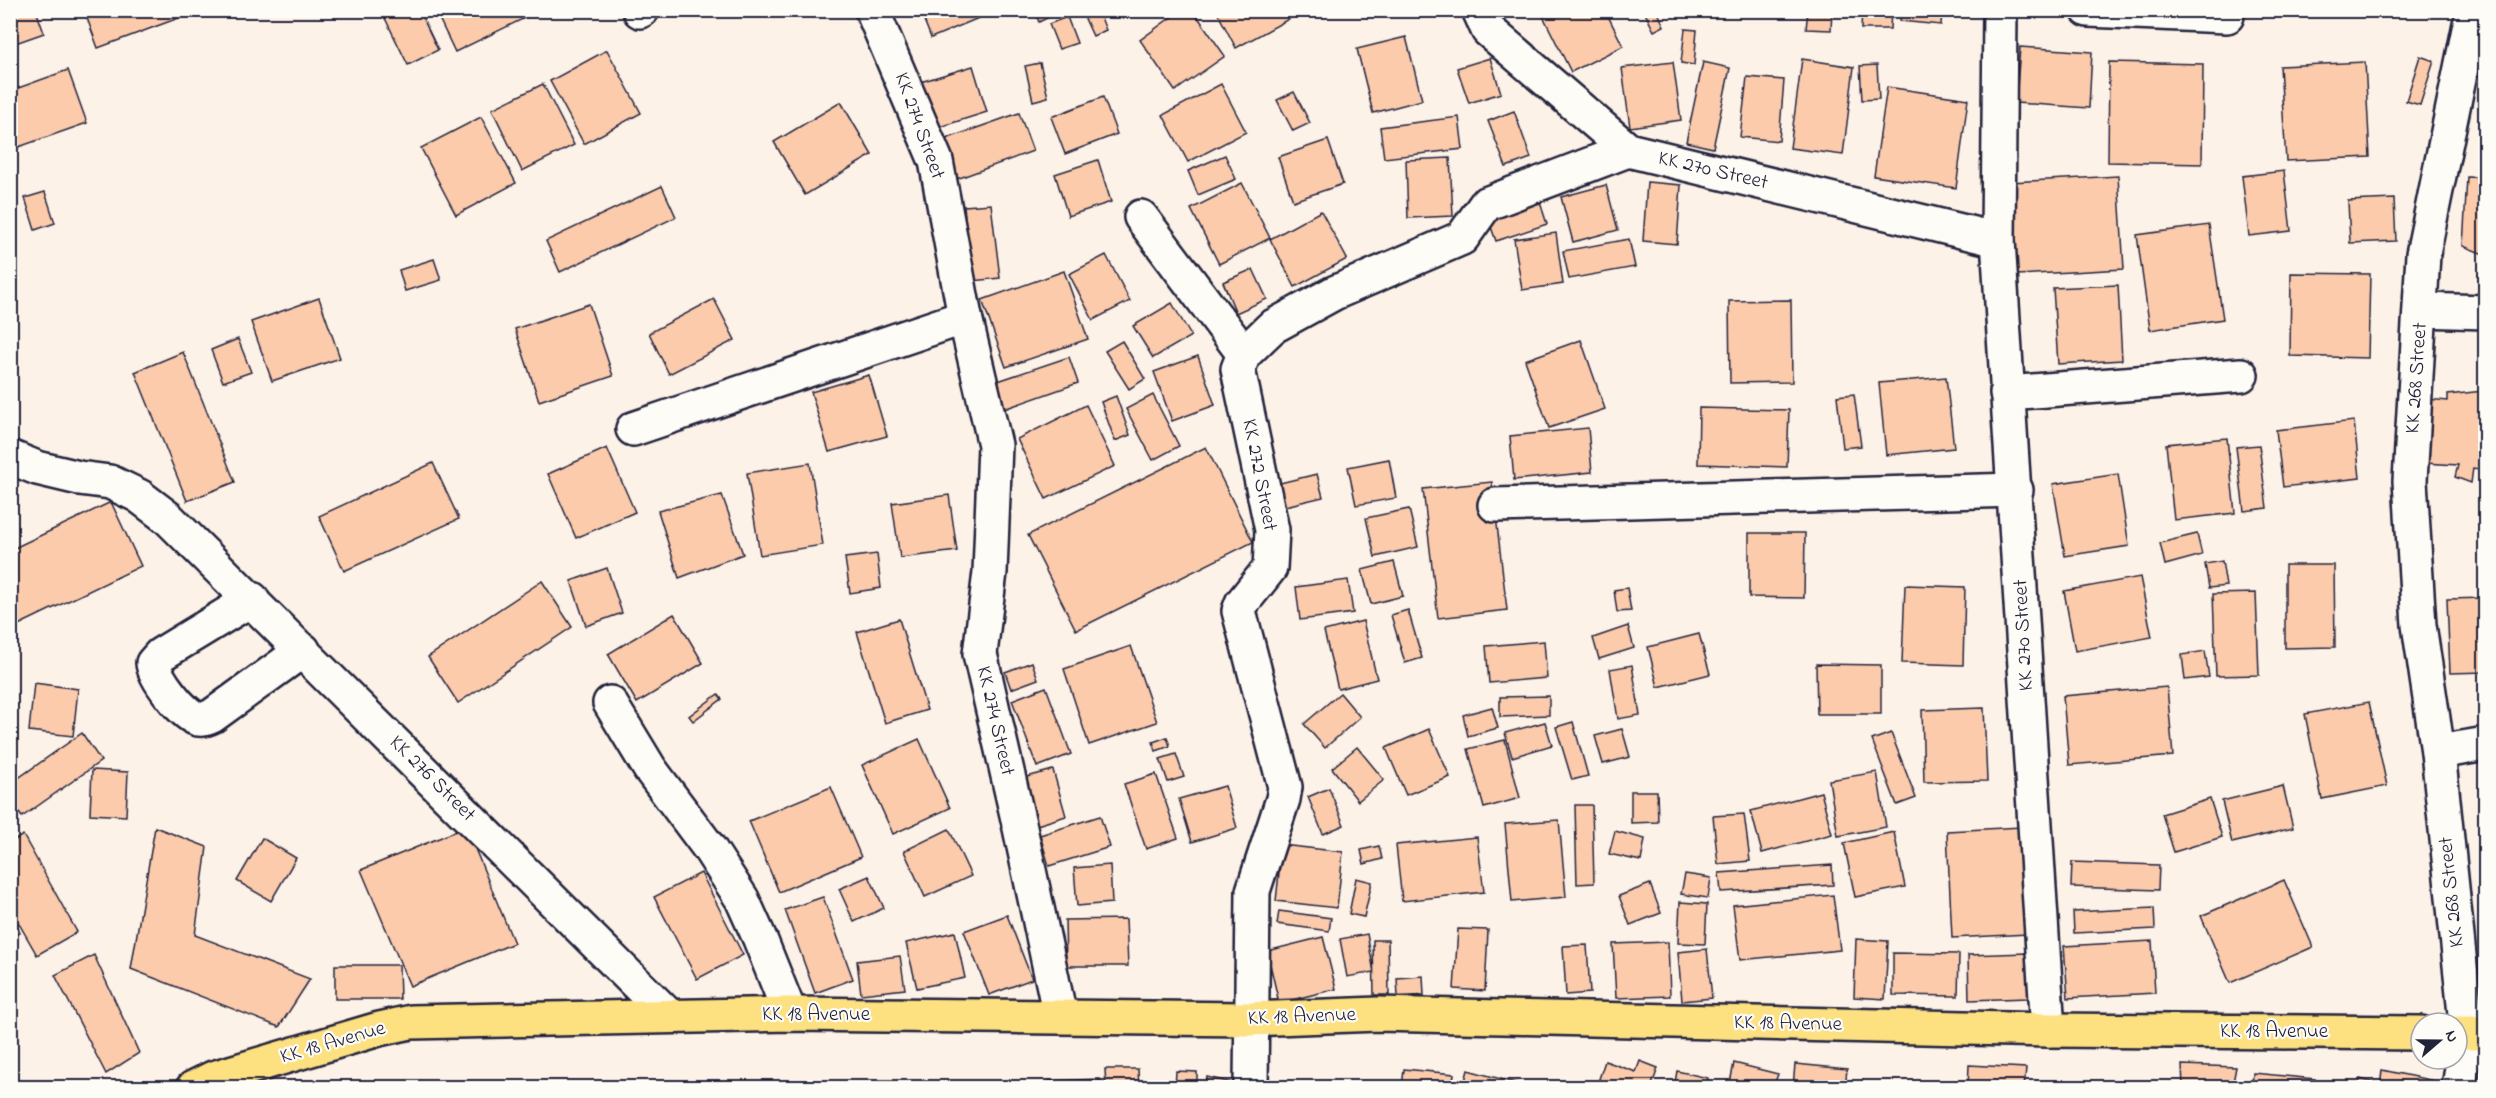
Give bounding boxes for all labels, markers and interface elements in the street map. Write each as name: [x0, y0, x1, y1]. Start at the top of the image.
street label: KK 274 Street: [886, 68, 952, 184]
street label: KK 270 Street: [1655, 144, 1771, 198]
street label: KK 268 Street: [2398, 321, 2436, 435]
street label: KK 272 Street: [1233, 417, 1285, 533]
street label: KK 270 Street: [2006, 578, 2042, 692]
street label: KK 274 Street: [968, 663, 1022, 779]
street label: KK 276 Street: [382, 729, 482, 829]
street label: KK 268 Street: [2431, 835, 2473, 949]
street label: KK 18 Avenue: [762, 1000, 871, 1030]
street label: KK 18 Avenue: [1247, 1000, 1357, 1034]
street label: KK 18 Avenue: [1734, 1008, 1843, 1040]
north arrow: [2409, 1011, 2469, 1071]
street label: KK 18 Avenue: [277, 1014, 390, 1072]
street label: KK 18 Avenue: [2220, 1017, 2329, 1047]
text: N: [2438, 1027, 2464, 1046]

